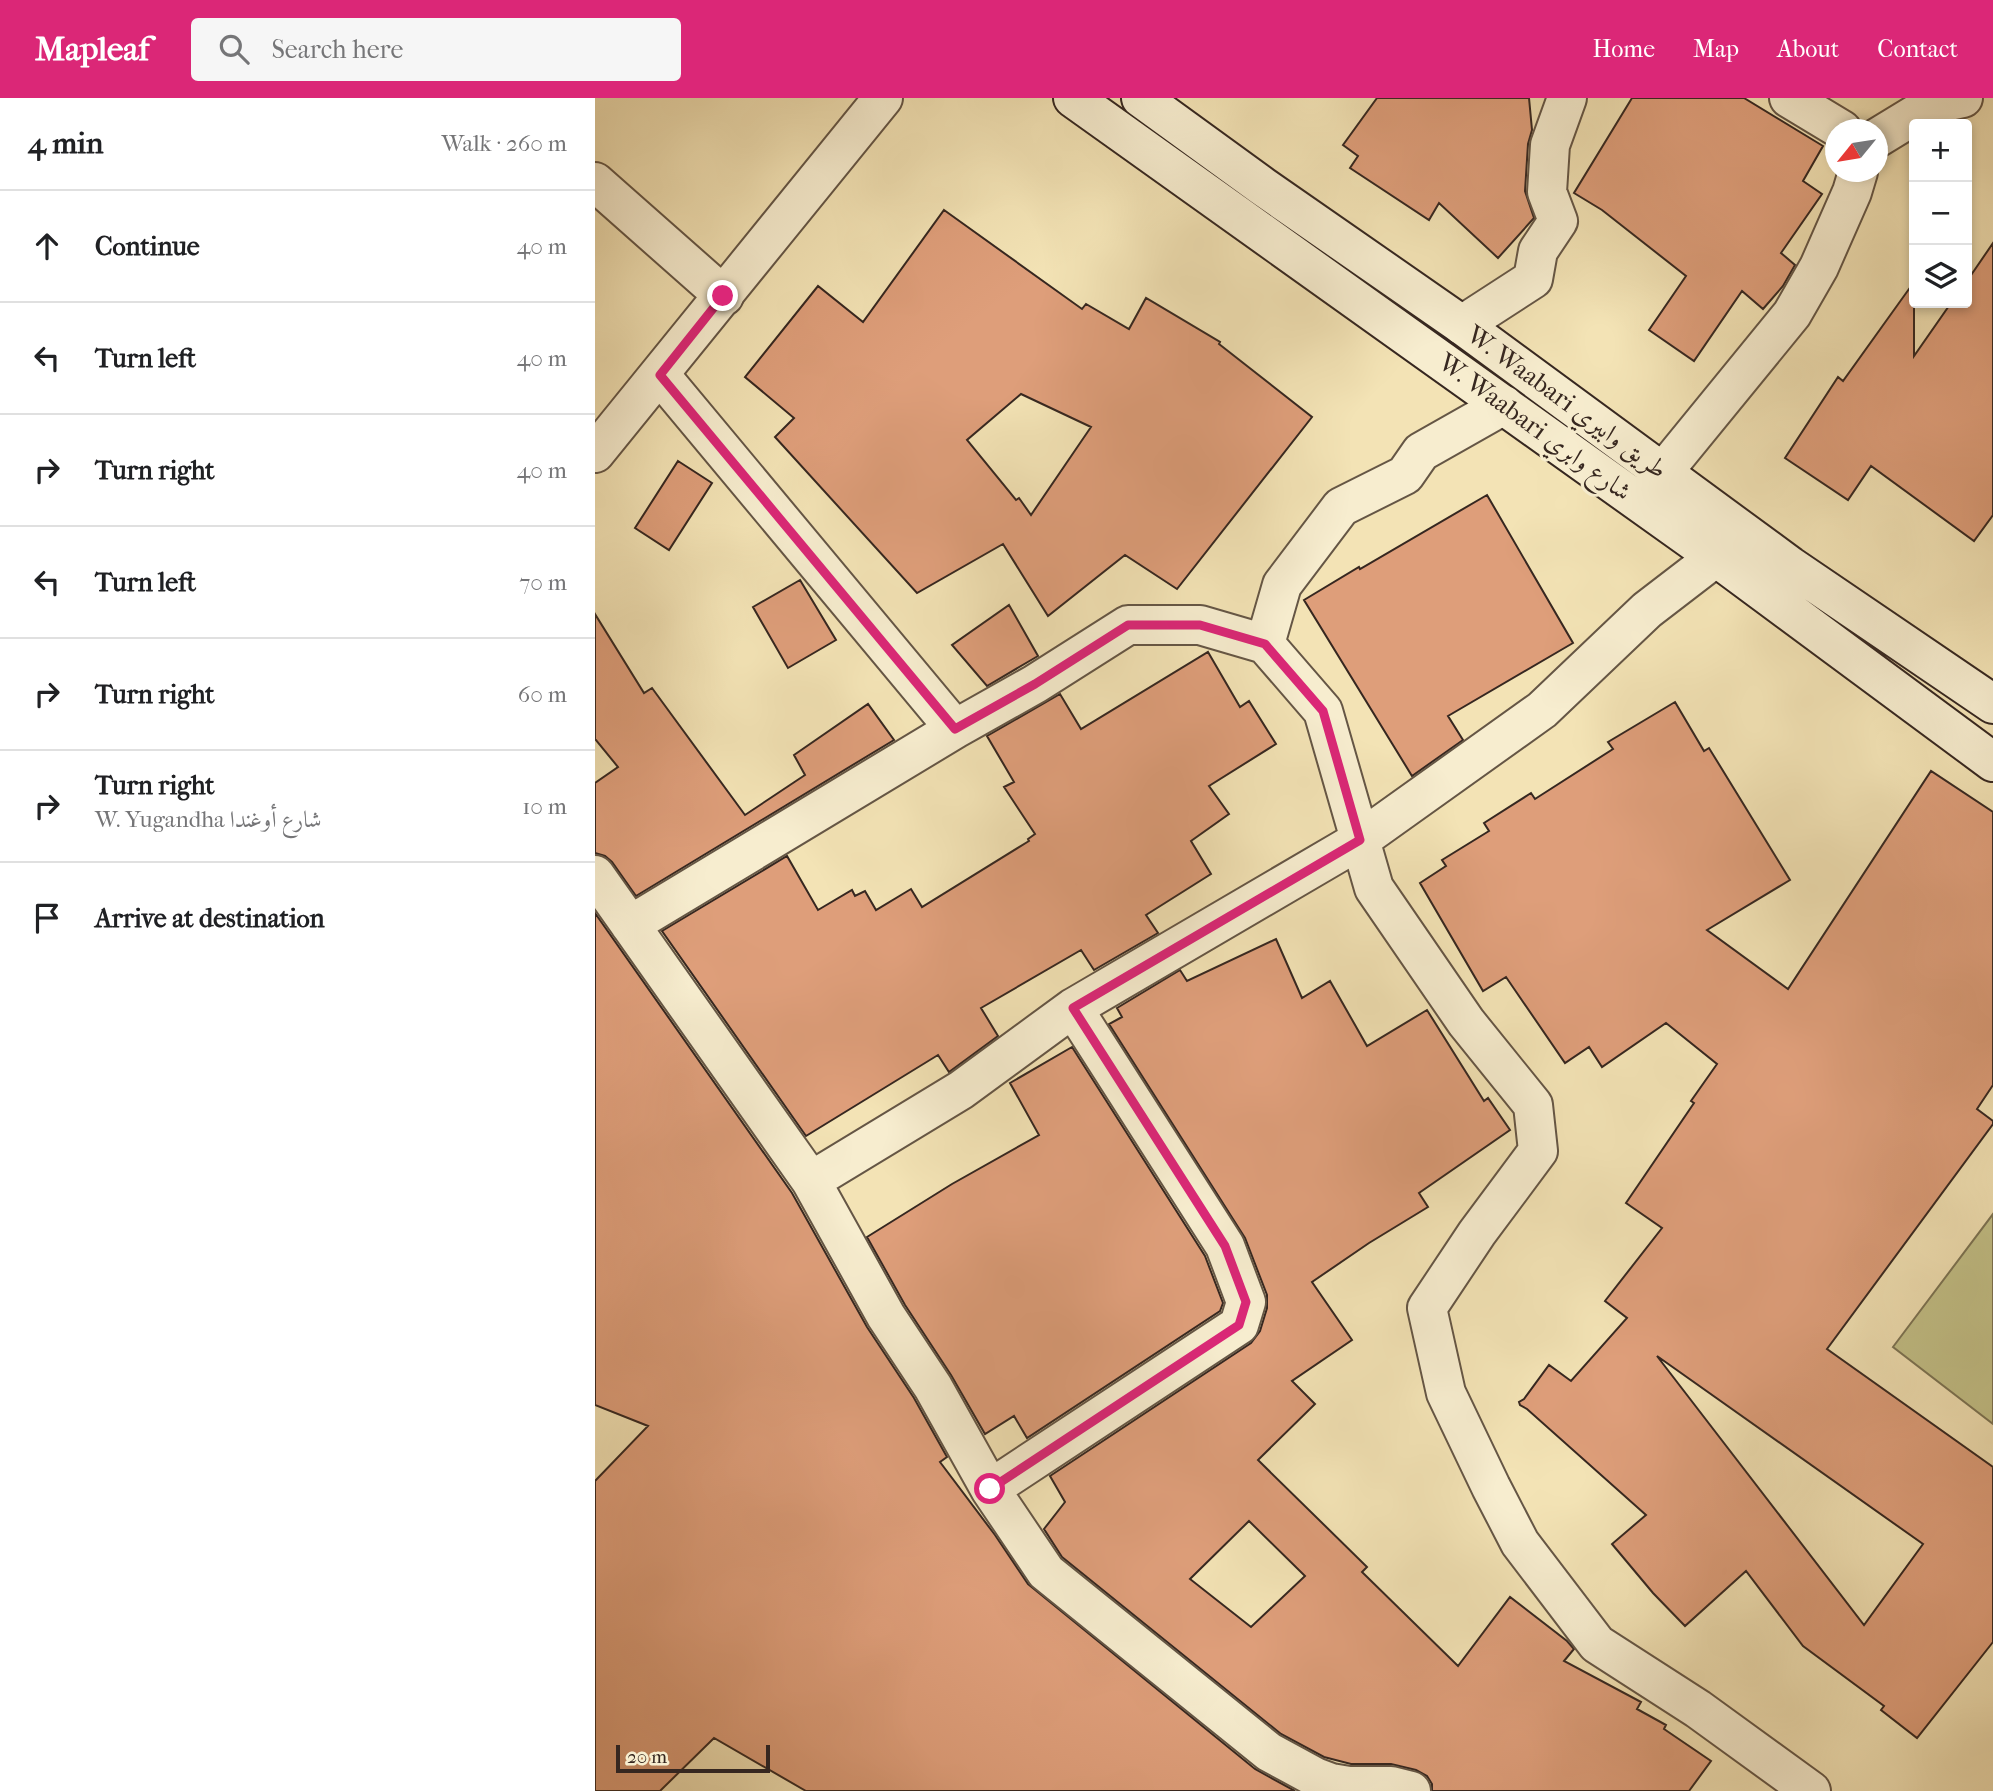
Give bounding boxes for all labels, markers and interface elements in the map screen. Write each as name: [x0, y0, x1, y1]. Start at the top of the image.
search box: [191, 18, 681, 81]
text: Mapleaf: [35, 30, 149, 69]
icon: search: [215, 30, 253, 68]
text: Search here: [271, 34, 403, 65]
text: Home: [1593, 35, 1655, 63]
text: Map: [1693, 35, 1739, 63]
text: About: [1777, 35, 1839, 63]
text: Contact: [1877, 35, 1958, 63]
north arrow: [1825, 119, 1888, 182]
map controls: [1909, 119, 1972, 308]
button: +: [1909, 119, 1972, 182]
text: 4 min: [28, 126, 103, 161]
text: Walk · 260 m: [442, 130, 567, 157]
button: −: [1909, 182, 1972, 245]
icon: ahead: [28, 227, 66, 265]
text: Continue: [95, 231, 200, 262]
text: 40 m: [517, 233, 567, 260]
button: layers: [1909, 245, 1972, 308]
route end: [707, 280, 738, 311]
street label: W. Waabari طريق وابيري: [1457, 318, 1673, 489]
icon: left: [28, 339, 66, 377]
text: Turn left: [95, 343, 196, 374]
text: 40 m: [517, 345, 567, 372]
street label: W. Waabari شارع وابري: [1428, 346, 1638, 512]
icon: right: [28, 451, 66, 489]
text: Turn right: [95, 455, 215, 486]
text: 40 m: [517, 457, 567, 484]
icon: left: [28, 563, 66, 601]
text: Turn left: [95, 567, 196, 598]
text: 70 m: [519, 569, 567, 596]
icon: right: [28, 675, 66, 713]
text: Turn right: [95, 679, 215, 710]
text: 60 m: [518, 681, 567, 708]
text: Turn right: [95, 770, 215, 801]
icon: right: [28, 787, 66, 825]
text: 10 m: [522, 793, 567, 820]
text: W. Yugandha شارع أوغندا: [95, 806, 322, 833]
icon: arrive: [28, 899, 66, 937]
text: Arrive at destination: [95, 903, 325, 934]
route start: [974, 1473, 1005, 1504]
scale bar: [616, 1742, 770, 1774]
text: 20 m: [627, 1746, 667, 1768]

